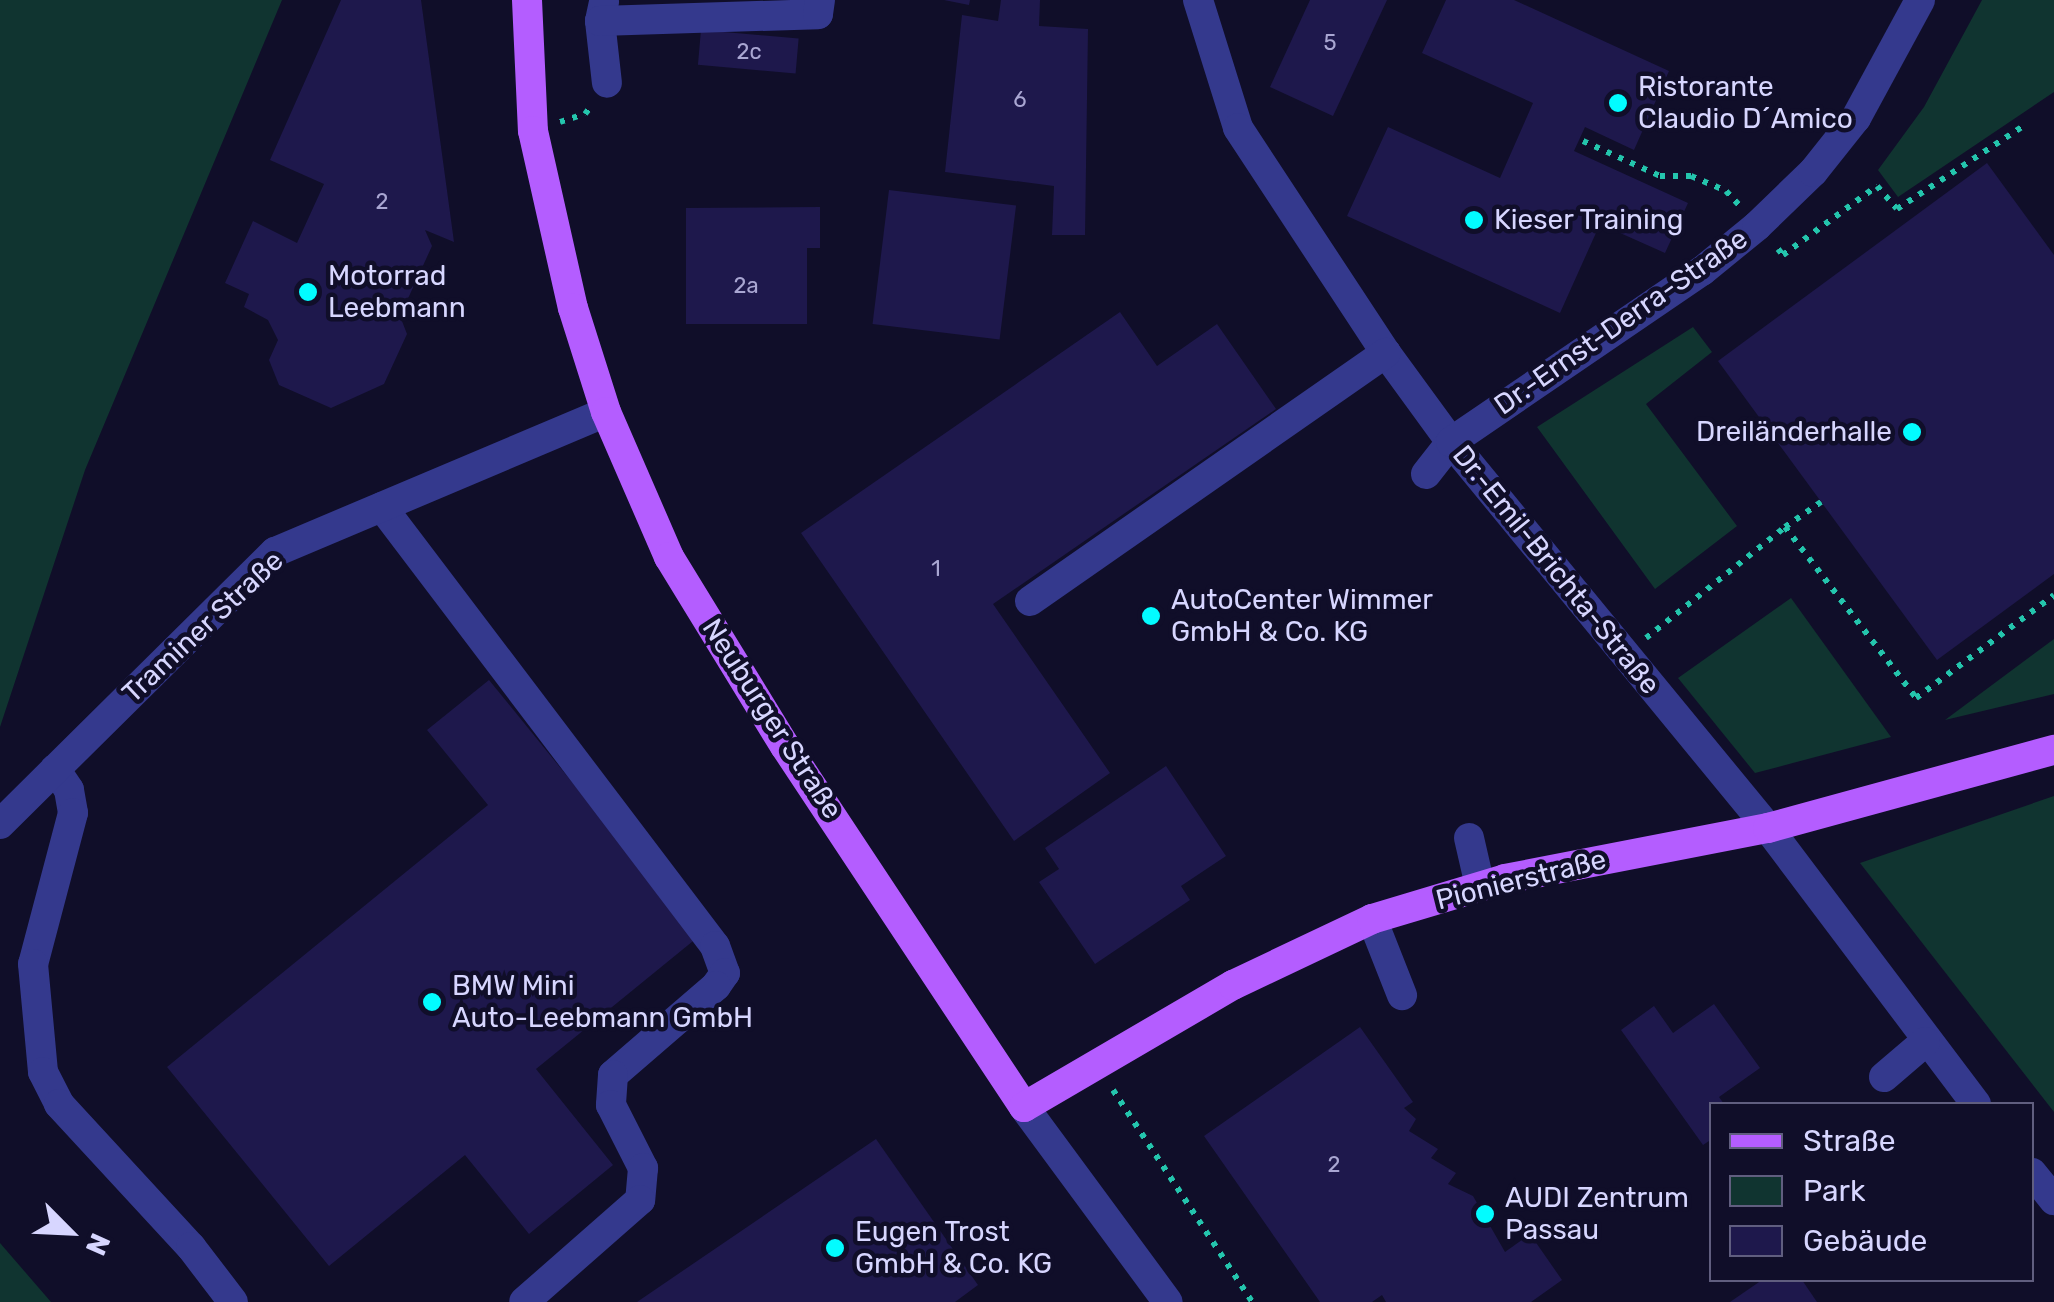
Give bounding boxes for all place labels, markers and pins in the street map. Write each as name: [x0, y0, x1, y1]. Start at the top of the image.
place label: Ristorante Claudio D´Amico: [1638, 70, 1853, 136]
marker: Ristorante Claudio D´Amico: [1607, 92, 1629, 114]
place label: Kieser Training: [1494, 203, 1685, 237]
marker: Kieser Training: [1463, 209, 1485, 231]
place label: Motorrad Leebmann: [328, 259, 466, 325]
marker: Motorrad Leebmann: [297, 281, 319, 303]
place label: Dreiländerhalle: [1696, 415, 1892, 449]
marker: Dreiländerhalle: [1901, 421, 1923, 443]
place label: AutoCenter Wimmer GmbH & Co. KG: [1171, 583, 1434, 649]
marker: AutoCenter Wimmer GmbH & Co. KG: [1140, 605, 1162, 627]
place label: BMW Mini Auto-Leebmann GmbH: [452, 969, 753, 1035]
marker: BMW Mini Auto-Leebmann GmbH: [421, 991, 443, 1013]
place label: AUDI Zentrum Passau: [1505, 1181, 1689, 1247]
marker: AUDI Zentrum Passau: [1474, 1203, 1496, 1225]
place label: Eugen Trost GmbH & Co. KG: [855, 1215, 1052, 1281]
marker: Eugen Trost GmbH & Co. KG: [824, 1237, 846, 1259]

